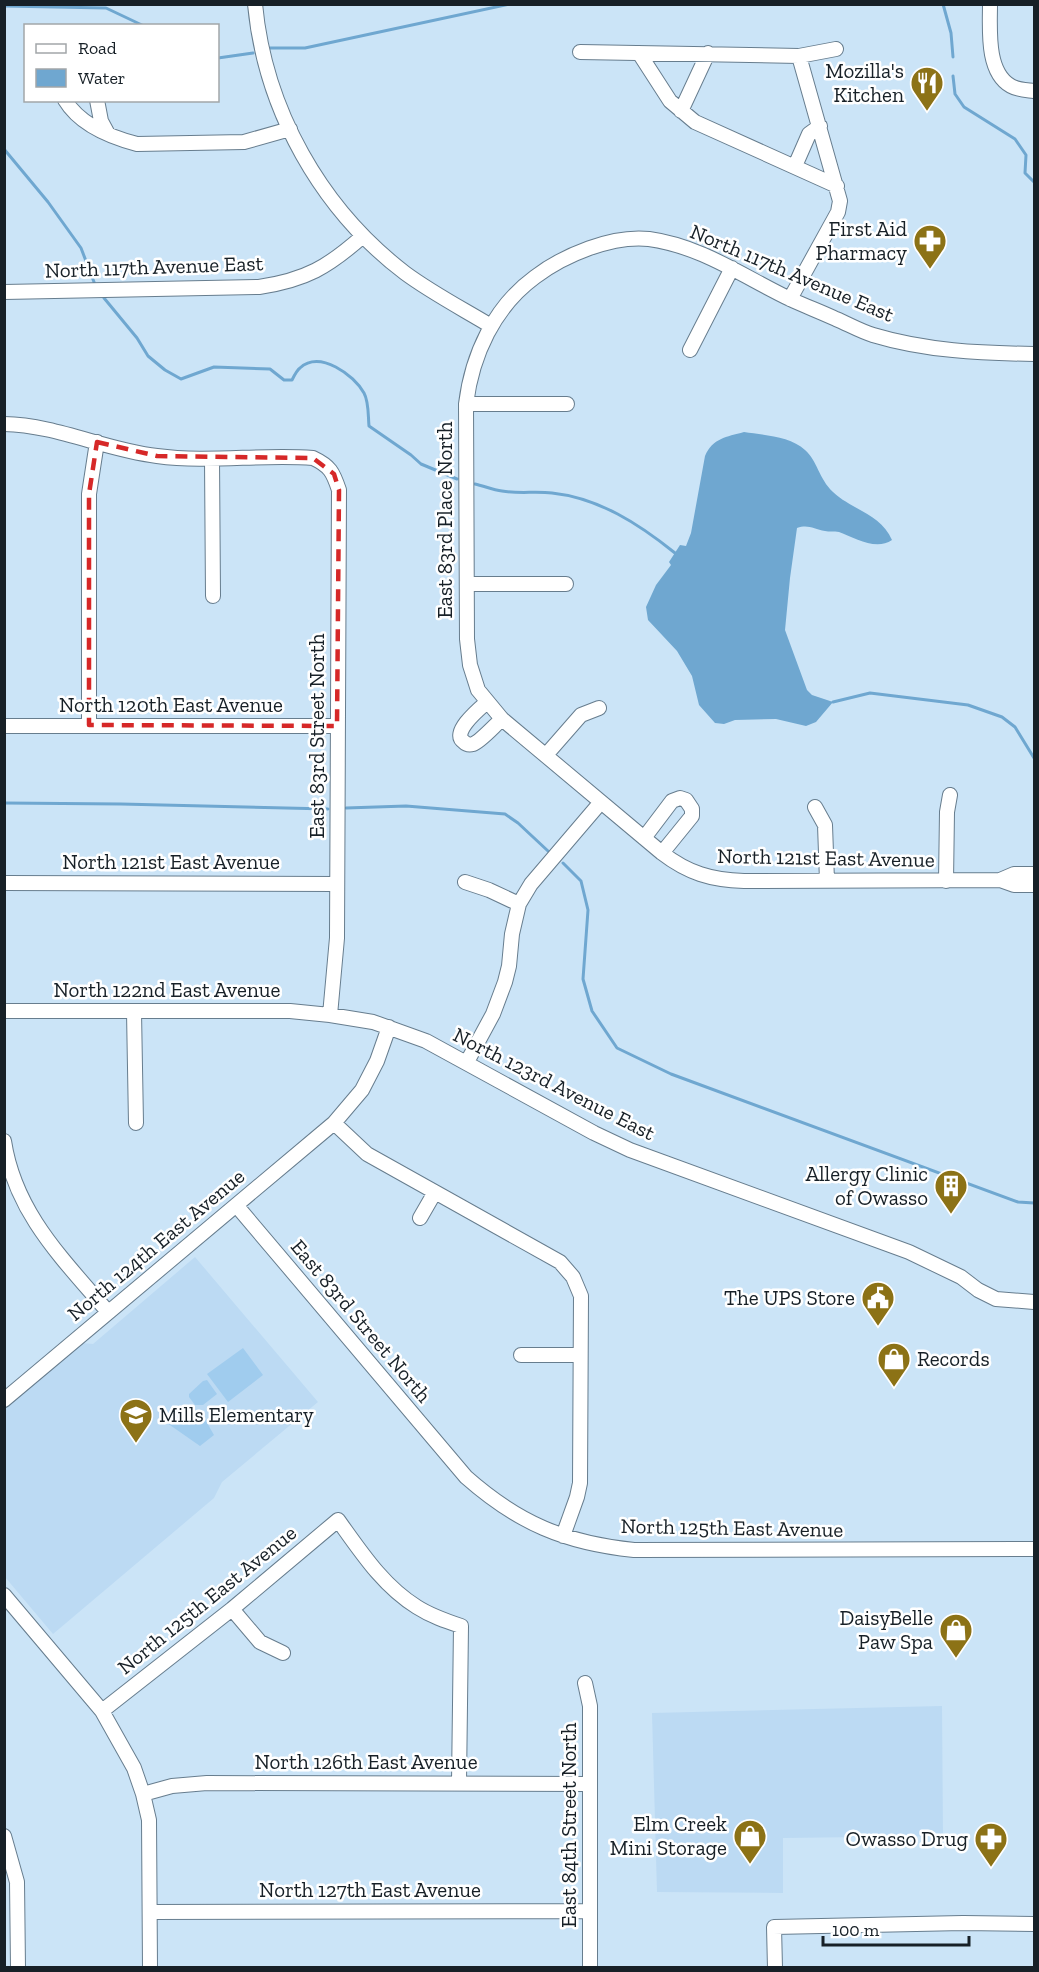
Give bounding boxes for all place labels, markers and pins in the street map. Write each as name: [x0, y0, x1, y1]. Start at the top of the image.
place label: Mozilla's Kitchen: [825, 58, 904, 107]
restaurant icon: Mozilla's Kitchen: [909, 65, 945, 112]
place label: First Aid Pharmacy: [816, 216, 907, 265]
pharmacy icon: First Aid Pharmacy: [912, 223, 948, 270]
place label: Allergy Clinic of Owasso: [805, 1161, 928, 1210]
building icon: Allergy Clinic of Owasso: [933, 1168, 969, 1215]
public building icon: The UPS Store: [860, 1280, 896, 1327]
place label: The UPS Store: [724, 1285, 855, 1310]
shop icon: Records: [876, 1341, 912, 1388]
place label: Records: [917, 1346, 990, 1371]
school or university icon: Mills Elementary: [118, 1397, 154, 1444]
place label: Mills Elementary: [159, 1402, 314, 1427]
place label: DaisyBelle Paw Spa: [839, 1605, 933, 1654]
shop icon: DaisyBelle Paw Spa: [938, 1612, 974, 1659]
place label: Elm Creek Mini Storage: [610, 1811, 727, 1860]
shop icon: Elm Creek Mini Storage: [732, 1818, 768, 1865]
pharmacy icon: Owasso Drug: [973, 1821, 1009, 1868]
place label: Owasso Drug: [846, 1826, 968, 1851]

